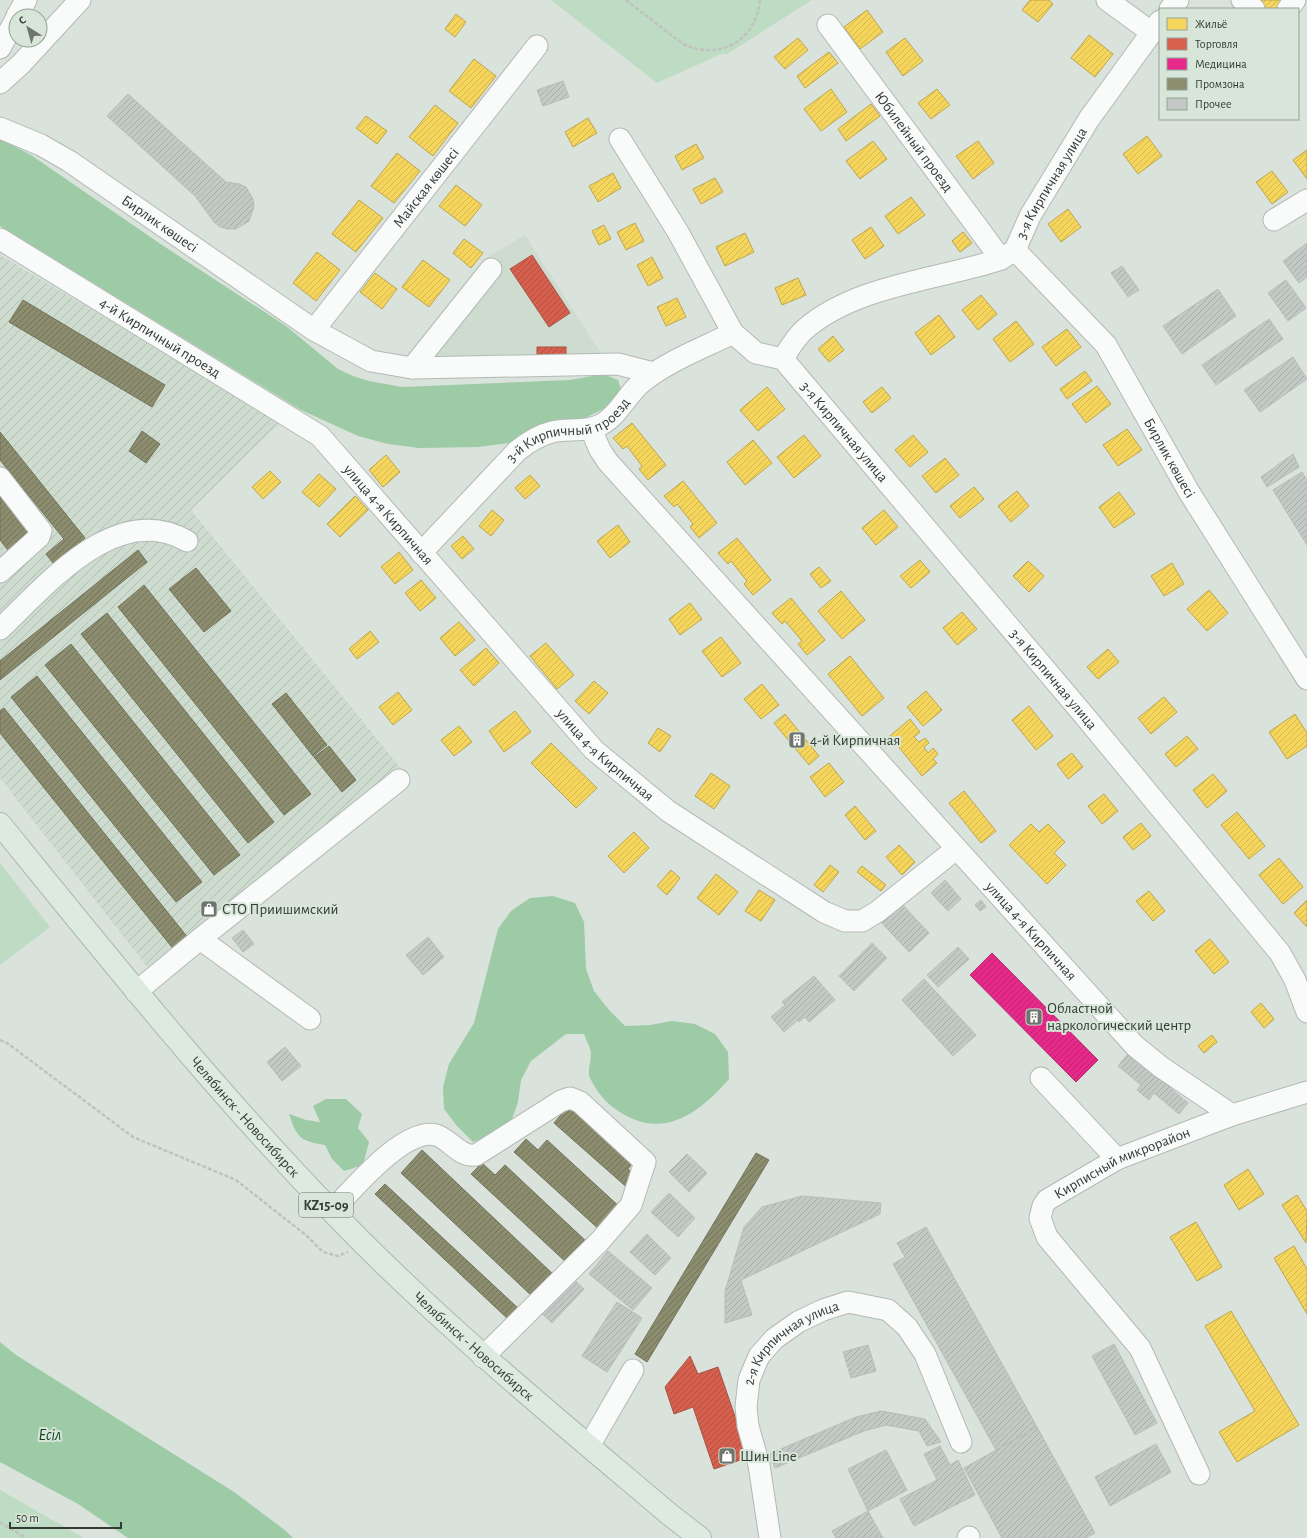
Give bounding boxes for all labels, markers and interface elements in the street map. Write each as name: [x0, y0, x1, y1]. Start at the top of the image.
north arrow: [8, 8, 48, 48]
legend: [1159, 8, 1299, 120]
text: С: [17, 14, 28, 27]
text: Жильё: [1195, 18, 1227, 30]
text: Торговля: [1195, 38, 1238, 50]
text: Медицина: [1195, 58, 1247, 70]
text: Промзона: [1195, 78, 1245, 90]
street label: Юбилейный проезд: [872, 89, 956, 195]
text: Прочее: [1195, 98, 1231, 110]
street label: 3-я Кирпичная улица: [1014, 125, 1090, 241]
street label: Майская көшесі: [390, 145, 462, 231]
street label: Бирлик көшесі: [119, 193, 200, 256]
street label: 4-й Кирпичный проезд: [97, 295, 223, 381]
street label: 3-я Кирпичная улица: [798, 379, 891, 485]
street label: 3-й Кирпичный проезд: [504, 395, 633, 465]
street label: Бирлик көшесі: [1141, 416, 1198, 501]
street label: улица 4-я Кирпичная: [340, 461, 436, 568]
street label: 3-я Кирпичная улица: [1007, 626, 1100, 733]
street label: улица 4-я Кирпичная: [553, 705, 657, 804]
building icon: 4-й Кирпичная: [787, 730, 807, 750]
place label: 4-й Кирпичная: [810, 733, 900, 748]
street label: улица 4-я Кирпичная: [982, 878, 1079, 984]
shop icon: СТО Приишимский: [199, 899, 219, 919]
place label: СТО Приишимский: [222, 902, 339, 917]
place label: Областной наркологический центр: [1047, 1001, 1191, 1033]
building icon: Областной наркологический центр: [1024, 1007, 1044, 1027]
street label: Челябинск - Новосибирск: [187, 1054, 302, 1180]
street label: Кирписный микрорайон: [1052, 1125, 1192, 1202]
road number: KZ15-09: [299, 1193, 353, 1217]
street label: Челябинск - Новосибирск: [410, 1289, 537, 1404]
street label: 2-я Кирпичная улица: [741, 1298, 841, 1386]
water label: Есіл: [39, 1427, 61, 1443]
shop icon: Шин Line: [717, 1446, 737, 1466]
place label: Шин Line: [740, 1449, 797, 1464]
scale bar: [10, 1504, 121, 1530]
text: 50 m: [16, 1512, 39, 1524]

